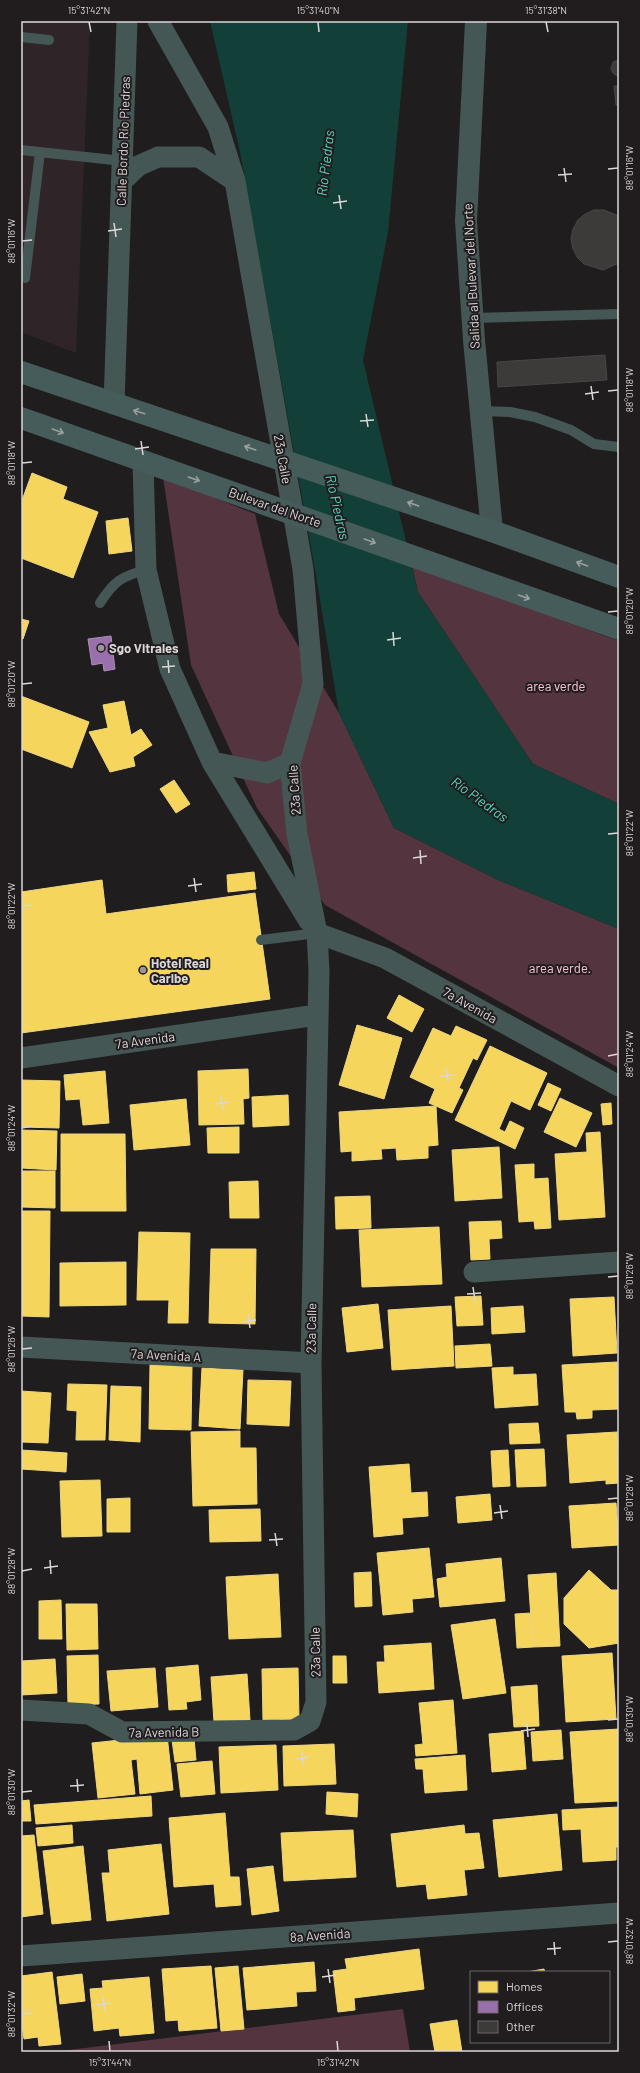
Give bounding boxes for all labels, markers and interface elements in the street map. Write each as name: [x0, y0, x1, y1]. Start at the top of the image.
text: 15°31'42"N: [68, 4, 110, 16]
text: 15°31'40"N: [297, 4, 339, 16]
text: 15°31'38"N: [525, 4, 567, 16]
street label: Calle Bordo Río Piedras: [113, 76, 133, 206]
water label: Río Piedras: [313, 129, 338, 197]
text: 88°01'16"W: [623, 146, 635, 190]
street label: Salida al Bulevar del Norte: [459, 203, 483, 349]
text: 88°01'16"W: [5, 219, 17, 263]
text: 88°01'18"W: [623, 368, 635, 412]
one-way arrow: [133, 408, 146, 415]
one-way arrow: [51, 428, 64, 435]
street label: 23a Calle: [271, 433, 295, 485]
text: 88°01'18"W: [5, 441, 17, 485]
one-way arrow: [245, 444, 257, 452]
water label: Río Piedras: [322, 473, 354, 542]
one-way arrow: [188, 476, 200, 484]
street label: Bulevar del Norte: [227, 484, 323, 530]
one-way arrow: [407, 500, 419, 508]
one-way arrow: [363, 538, 376, 545]
one-way arrow: [577, 559, 589, 567]
text: 88°01'20"W: [623, 587, 635, 634]
one-way arrow: [518, 593, 530, 601]
place label: Sgo Vitrales: [109, 640, 179, 656]
marker: Sgo Vitrales: [96, 643, 106, 653]
text: 88°01'20"W: [5, 660, 17, 707]
park label: area verde: [527, 678, 586, 694]
street label: 23a Calle: [284, 764, 304, 816]
water label: Río Piedras: [448, 773, 512, 826]
text: 88°01'22"W: [623, 810, 635, 856]
text: 88°01'22"W: [5, 883, 17, 929]
place label: Hotel Real Caribe: [151, 955, 209, 986]
park label: area verde.: [529, 960, 591, 976]
marker: Hotel Real Caribe: [138, 965, 148, 975]
street label: 7a Avenida: [440, 983, 500, 1027]
street label: 7a Avenida: [114, 1028, 176, 1052]
text: 88°01'24"W: [623, 1031, 635, 1077]
text: 88°01'24"W: [5, 1105, 17, 1151]
text: 88°01'26"W: [623, 1253, 635, 1299]
street label: 23a Calle: [303, 1303, 319, 1353]
text: 88°01'26"W: [5, 1326, 17, 1372]
street label: 7a Avenida A: [130, 1345, 202, 1365]
text: 88°01'28"W: [623, 1475, 635, 1521]
text: 88°01'28"W: [5, 1548, 17, 1594]
street label: 23a Calle: [307, 1627, 323, 1677]
text: 88°01'30"W: [623, 1695, 635, 1742]
street label: 7a Avenida B: [129, 1723, 199, 1741]
text: 88°01'30"W: [5, 1768, 17, 1815]
text: 88°01'32"W: [623, 1918, 635, 1964]
street label: 8a Avenida: [289, 1925, 351, 1945]
legend: [470, 1971, 610, 2043]
text: Homes: [506, 1979, 543, 1993]
text: 88°01'32"W: [5, 1991, 17, 2037]
text: Offices: [506, 1999, 543, 2013]
text: Other: [506, 2019, 536, 2033]
text: 15°31'44"N: [89, 2056, 131, 2068]
text: 15°31'42"N: [317, 2056, 359, 2068]

